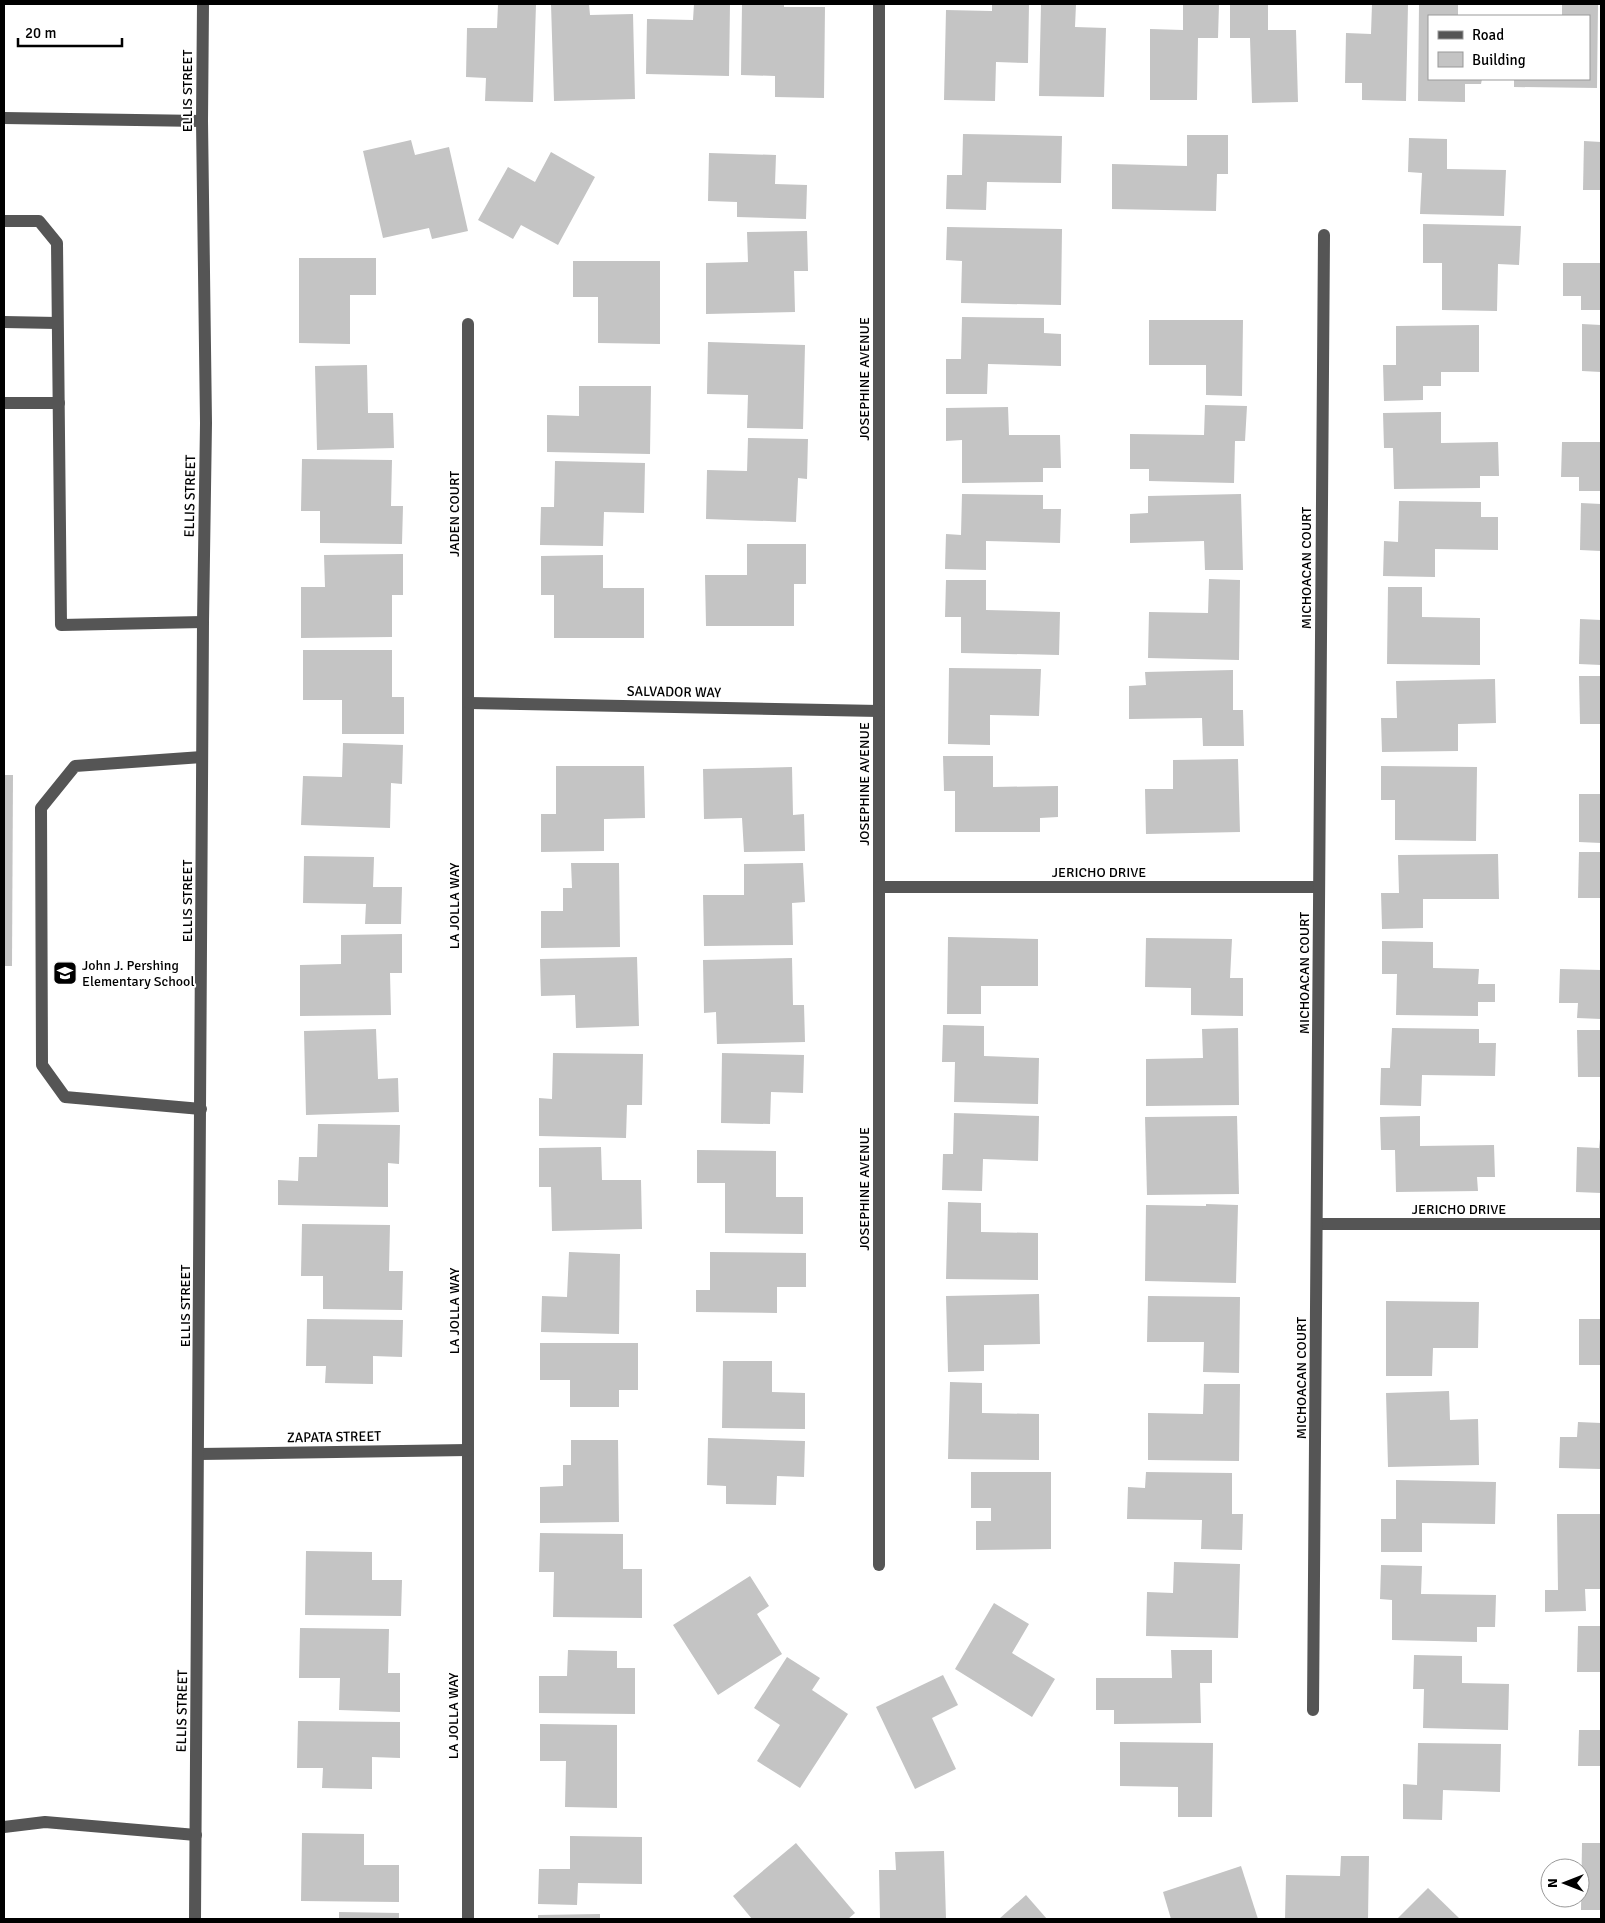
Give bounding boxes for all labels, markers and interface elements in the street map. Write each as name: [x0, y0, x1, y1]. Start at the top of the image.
scale bar: [18, 15, 121, 47]
legend: [1428, 15, 1590, 80]
text: 20 m: [25, 24, 56, 42]
text: Road: [1472, 26, 1504, 44]
street label: ELLIS STREET: [179, 50, 196, 132]
text: Building: [1472, 51, 1526, 69]
street label: JOSEPHINE AVENUE: [856, 317, 873, 441]
street label: ELLIS STREET: [181, 454, 199, 537]
street label: JADEN COURT: [446, 471, 463, 557]
street label: MICHOACAN COURT: [1298, 507, 1315, 629]
street label: SALVADOR WAY: [627, 683, 721, 701]
street label: JOSEPHINE AVENUE: [856, 722, 873, 846]
street label: ELLIS STREET: [179, 860, 196, 942]
street label: LA JOLLA WAY: [446, 863, 463, 949]
street label: JERICHO DRIVE: [1052, 864, 1146, 881]
street label: MICHOACAN COURT: [1296, 912, 1313, 1034]
place label: John J. Pershing Elementary School: [82, 957, 195, 990]
school or university icon: John J. Pershing Elementary School: [52, 960, 78, 986]
street label: JOSEPHINE AVENUE: [856, 1127, 873, 1251]
street label: JERICHO DRIVE: [1412, 1201, 1506, 1218]
street label: ELLIS STREET: [177, 1265, 194, 1347]
street label: LA JOLLA WAY: [446, 1268, 463, 1354]
street label: MICHOACAN COURT: [1293, 1317, 1310, 1439]
street label: ZAPATA STREET: [287, 1428, 381, 1446]
street label: ELLIS STREET: [173, 1669, 191, 1752]
street label: LA JOLLA WAY: [445, 1673, 462, 1759]
north arrow: [1540, 1858, 1590, 1908]
text: N: [1544, 1878, 1561, 1888]

